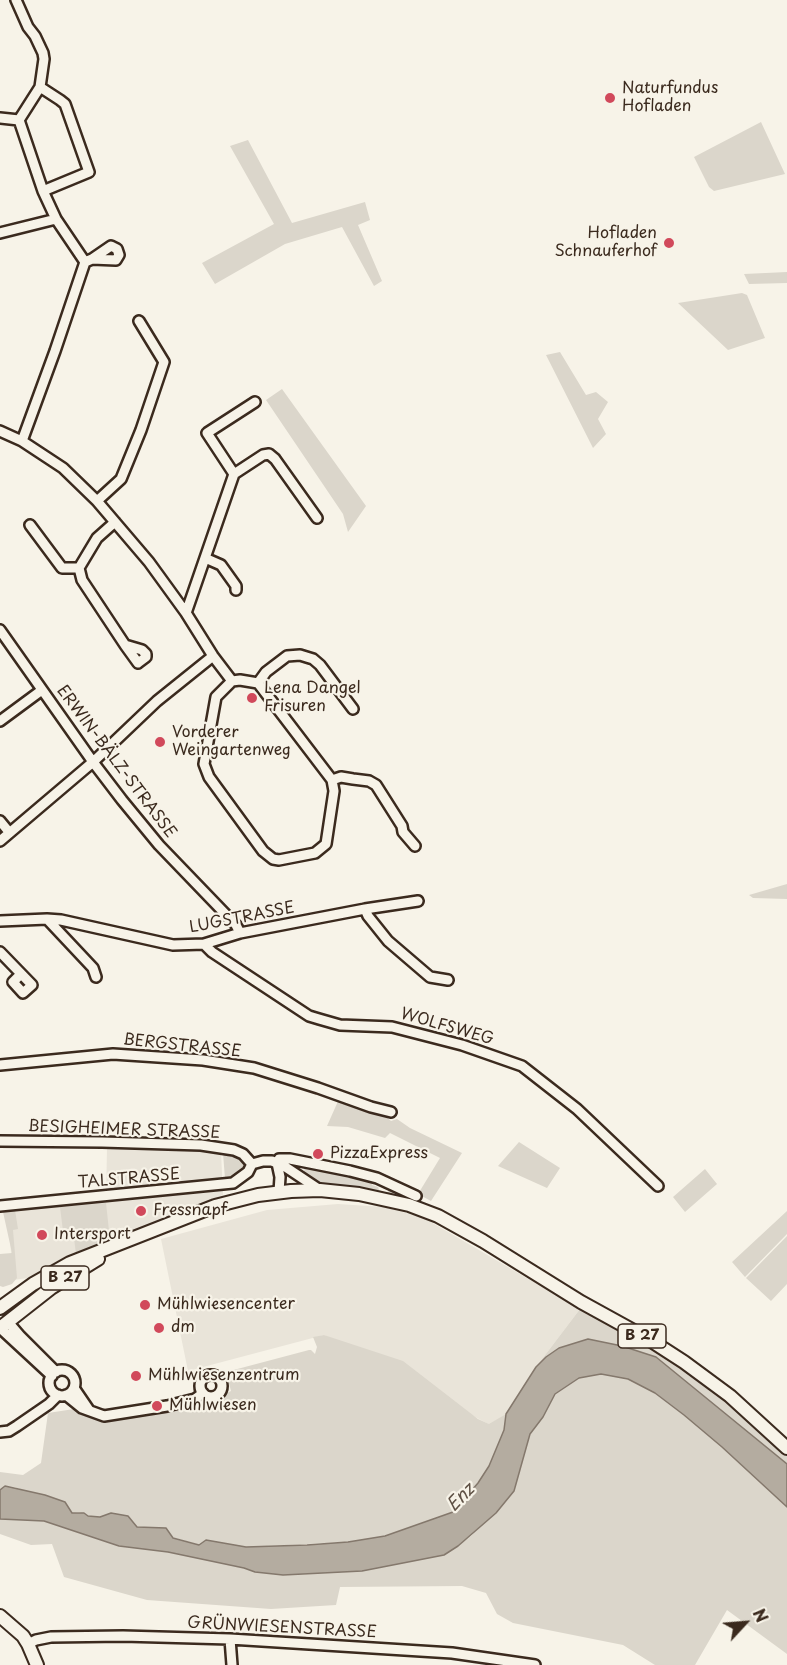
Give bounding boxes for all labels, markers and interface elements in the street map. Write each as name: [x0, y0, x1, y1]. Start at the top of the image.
place label: Naturfundus Hofladen: [622, 79, 718, 117]
marker: Naturfundus Hofladen: [603, 91, 617, 105]
place label: Hofladen Schnauferhof: [554, 224, 657, 262]
marker: Hofladen Schnauferhof: [662, 236, 676, 250]
place label: Lena Dangel Frisuren: [264, 679, 361, 717]
street label: ERWIN-BÄLZ-STRASSE: [52, 682, 180, 842]
marker: Lena Dangel Frisuren: [245, 691, 259, 705]
place label: Vorderer Weingartenweg: [172, 723, 291, 761]
marker: Vorderer Weingartenweg: [153, 735, 167, 749]
street label: LUGSTRASSE: [188, 898, 296, 938]
street label: WOLFSWEG: [398, 1005, 496, 1049]
street label: BERGSTRASSE: [122, 1030, 242, 1062]
street label: BESIGHEIMER STRASSE: [27, 1117, 221, 1143]
place label: PizzaExpress: [330, 1144, 428, 1164]
marker: PizzaExpress: [311, 1147, 325, 1161]
street label: TALSTRASSE: [77, 1165, 181, 1193]
place label: Fressnapf: [153, 1201, 227, 1221]
marker: Fressnapf: [134, 1204, 148, 1218]
place label: Intersport: [54, 1225, 131, 1245]
marker: Intersport: [35, 1228, 49, 1242]
road number: B 27: [41, 1266, 89, 1290]
place label: Mühlwiesencenter: [157, 1295, 295, 1315]
marker: Mühlwiesencenter: [138, 1298, 152, 1312]
place label: dm: [171, 1318, 195, 1338]
marker: dm: [152, 1321, 166, 1335]
road number: B 27: [618, 1324, 666, 1348]
place label: Mühlwiesenzentrum: [148, 1366, 299, 1386]
marker: Mühlwiesenzentrum: [129, 1369, 143, 1383]
place label: Mühlwiesen: [169, 1396, 257, 1416]
marker: Mühlwiesen: [150, 1399, 164, 1413]
water label: Enz: [443, 1480, 479, 1516]
north arrow: [715, 1593, 775, 1653]
text: N: [748, 1604, 775, 1626]
street label: GRÜNWIESENSTRASSE: [187, 1613, 377, 1643]

